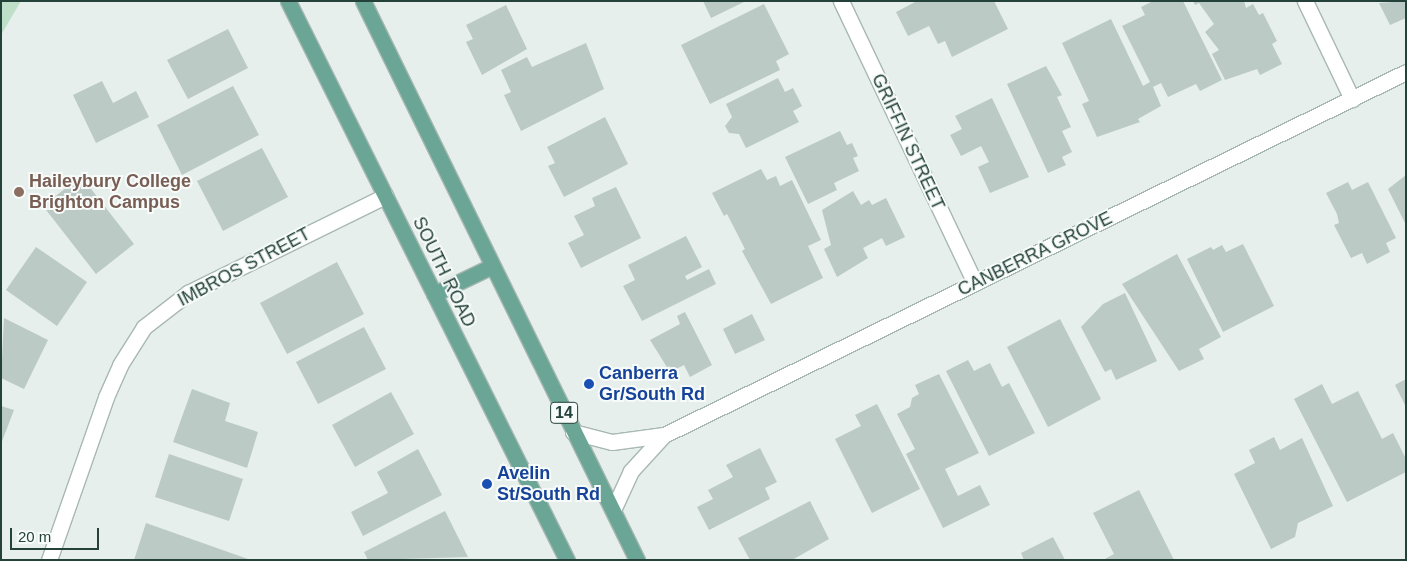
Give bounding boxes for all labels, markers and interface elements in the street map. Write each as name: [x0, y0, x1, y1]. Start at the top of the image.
street label: GRIFFIN STREET: [867, 70, 949, 214]
place label: Haileybury College Brighton Campus: [29, 171, 191, 213]
marker: Haileybury College Brighton Campus: [13, 186, 25, 198]
street label: CANBERRA GROVE: [954, 207, 1116, 301]
street label: SOUTH ROAD: [408, 213, 480, 331]
street label: IMBROS STREET: [174, 223, 314, 311]
place label: Canberra Gr/South Rd: [599, 363, 705, 406]
marker: Canberra Gr/South Rd: [583, 378, 595, 390]
road number: 14: [549, 399, 579, 426]
place label: Avelin St/South Rd: [497, 463, 600, 506]
marker: Avelin St/South Rd: [481, 478, 493, 490]
scale bar: [12, 518, 101, 550]
text: 20 m: [18, 528, 51, 545]

